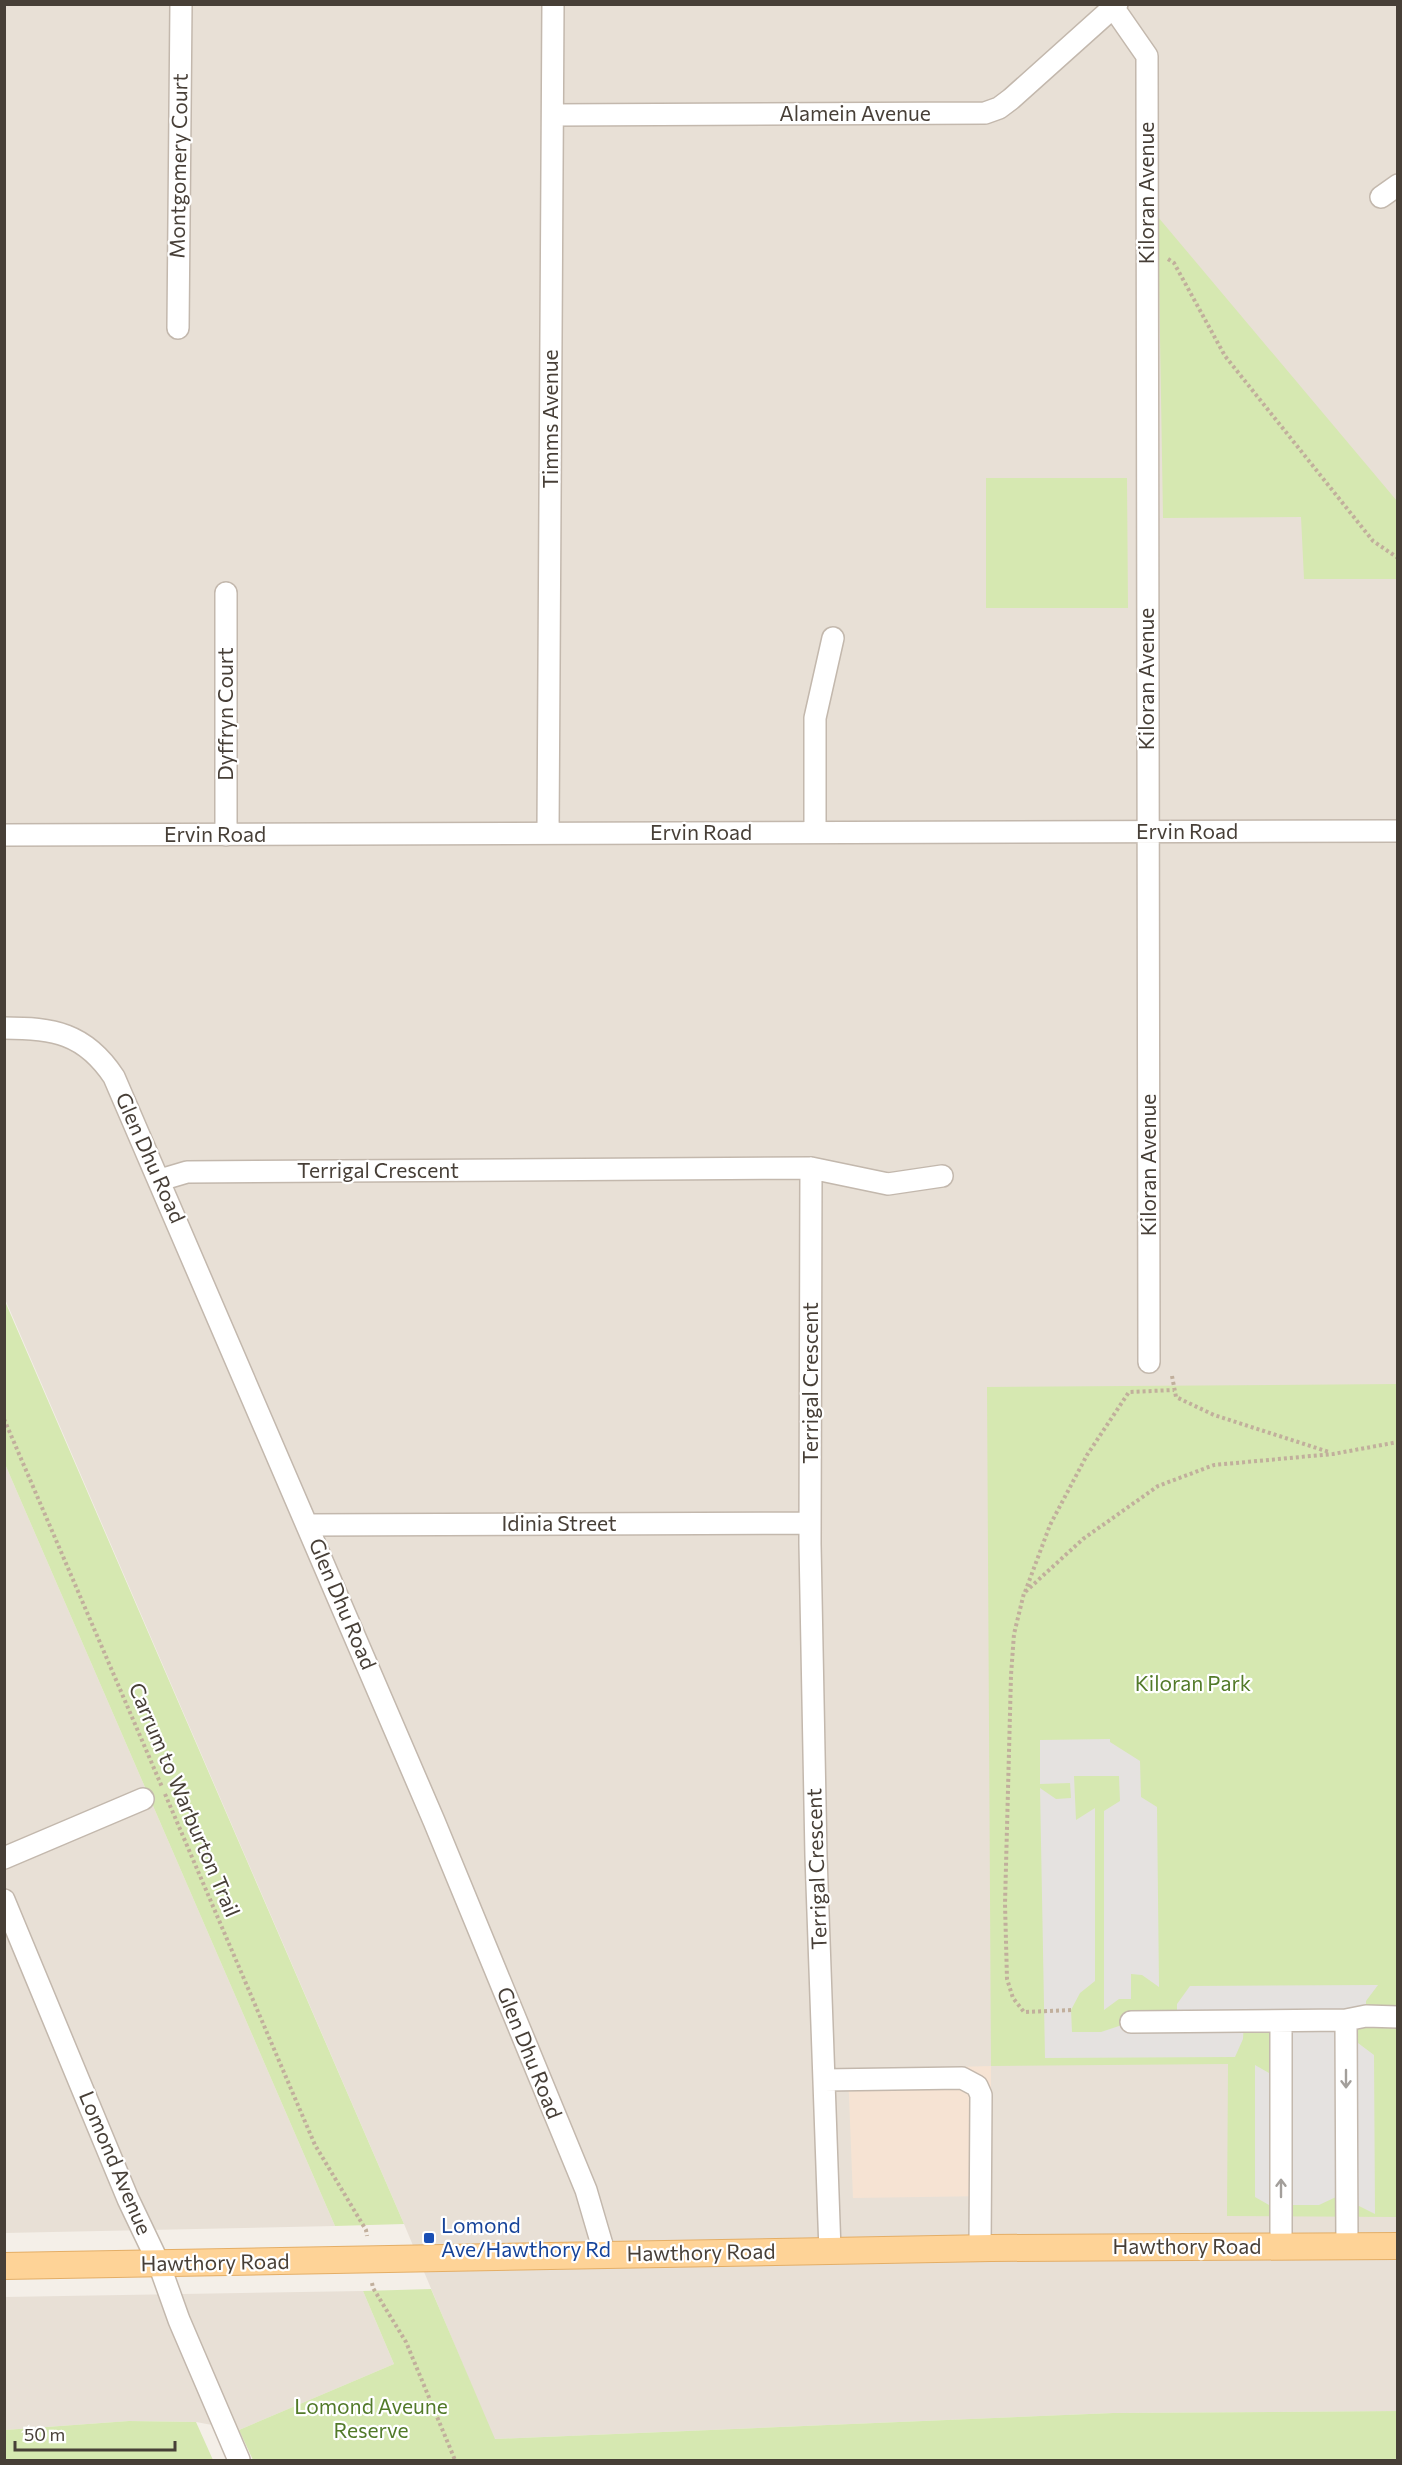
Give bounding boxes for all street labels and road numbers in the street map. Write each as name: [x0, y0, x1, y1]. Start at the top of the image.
street label: Montgomery Court: [163, 73, 192, 259]
street label: Alamein Avenue: [779, 100, 931, 125]
street label: Kiloran Avenue: [1133, 122, 1158, 264]
street label: Timms Avenue: [537, 349, 562, 489]
street label: Kiloran Avenue: [1133, 608, 1158, 750]
street label: Dyffryn Court: [212, 647, 237, 781]
street label: Ervin Road: [1136, 818, 1238, 843]
street label: Ervin Road: [650, 819, 752, 844]
street label: Ervin Road: [164, 821, 266, 846]
street label: Glen Dhu Road: [111, 1088, 191, 1226]
street label: Kiloran Avenue: [1135, 1094, 1160, 1236]
street label: Terrigal Crescent: [297, 1157, 459, 1182]
street label: Terrigal Crescent: [797, 1302, 822, 1464]
street label: Idinia Street: [501, 1510, 617, 1535]
street label: Glen Dhu Road: [304, 1534, 382, 1673]
street label: Carrum to Warburton Trail: [125, 1678, 246, 1920]
street label: Terrigal Crescent: [800, 1788, 831, 1950]
street label: Glen Dhu Road: [493, 1983, 568, 2122]
street label: Lomond Avenue: [75, 2087, 158, 2238]
street label: Hawthory Road: [1113, 2233, 1261, 2258]
street label: Hawthory Road: [626, 2238, 776, 2265]
street label: Hawthory Road: [140, 2248, 290, 2275]

